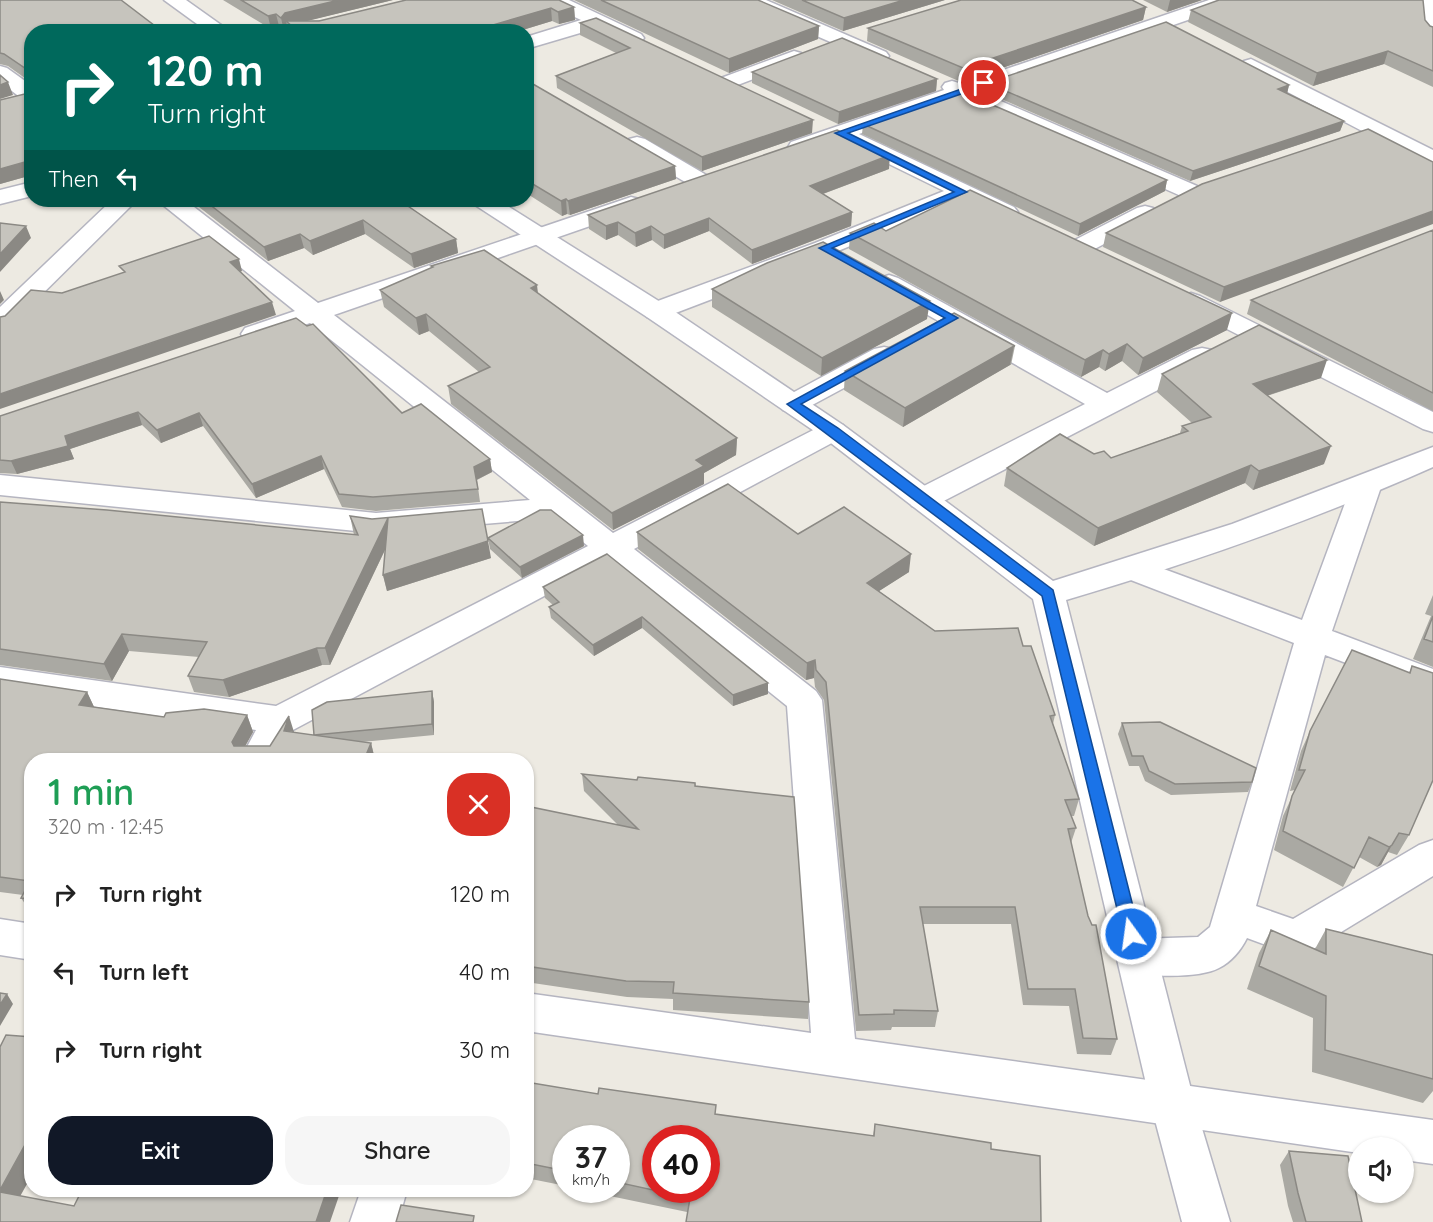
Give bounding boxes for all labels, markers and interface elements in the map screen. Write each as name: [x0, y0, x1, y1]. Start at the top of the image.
text: 120 m: [147, 44, 264, 97]
icon: right: [48, 48, 126, 126]
pin: [958, 57, 1009, 108]
icon: arrive: [967, 66, 1000, 99]
text: Turn right: [147, 96, 266, 130]
icon: left: [111, 162, 144, 195]
text: Then: [48, 165, 99, 193]
text: 1 min: [48, 769, 134, 814]
button: close: [447, 773, 510, 836]
text: 320 m · 12:45: [48, 814, 164, 839]
icon: right: [48, 878, 81, 911]
text: Turn right: [99, 880, 203, 908]
text: 120 m: [451, 880, 510, 908]
position arrow: [1099, 902, 1163, 966]
icon: left: [48, 956, 81, 989]
text: Turn left: [99, 958, 189, 986]
text: 40 m: [459, 958, 510, 986]
icon: right: [48, 1034, 81, 1067]
text: Turn right: [99, 1036, 203, 1064]
text: 30 m: [459, 1036, 510, 1064]
button: Exit: [48, 1116, 273, 1185]
button: Share: [285, 1116, 510, 1185]
speed limit sign: 40: [642, 1125, 720, 1203]
map controls: [1348, 1137, 1414, 1203]
button: sound: [1348, 1137, 1414, 1203]
text: 37: [575, 1138, 607, 1176]
text: km/h: [572, 1170, 610, 1189]

